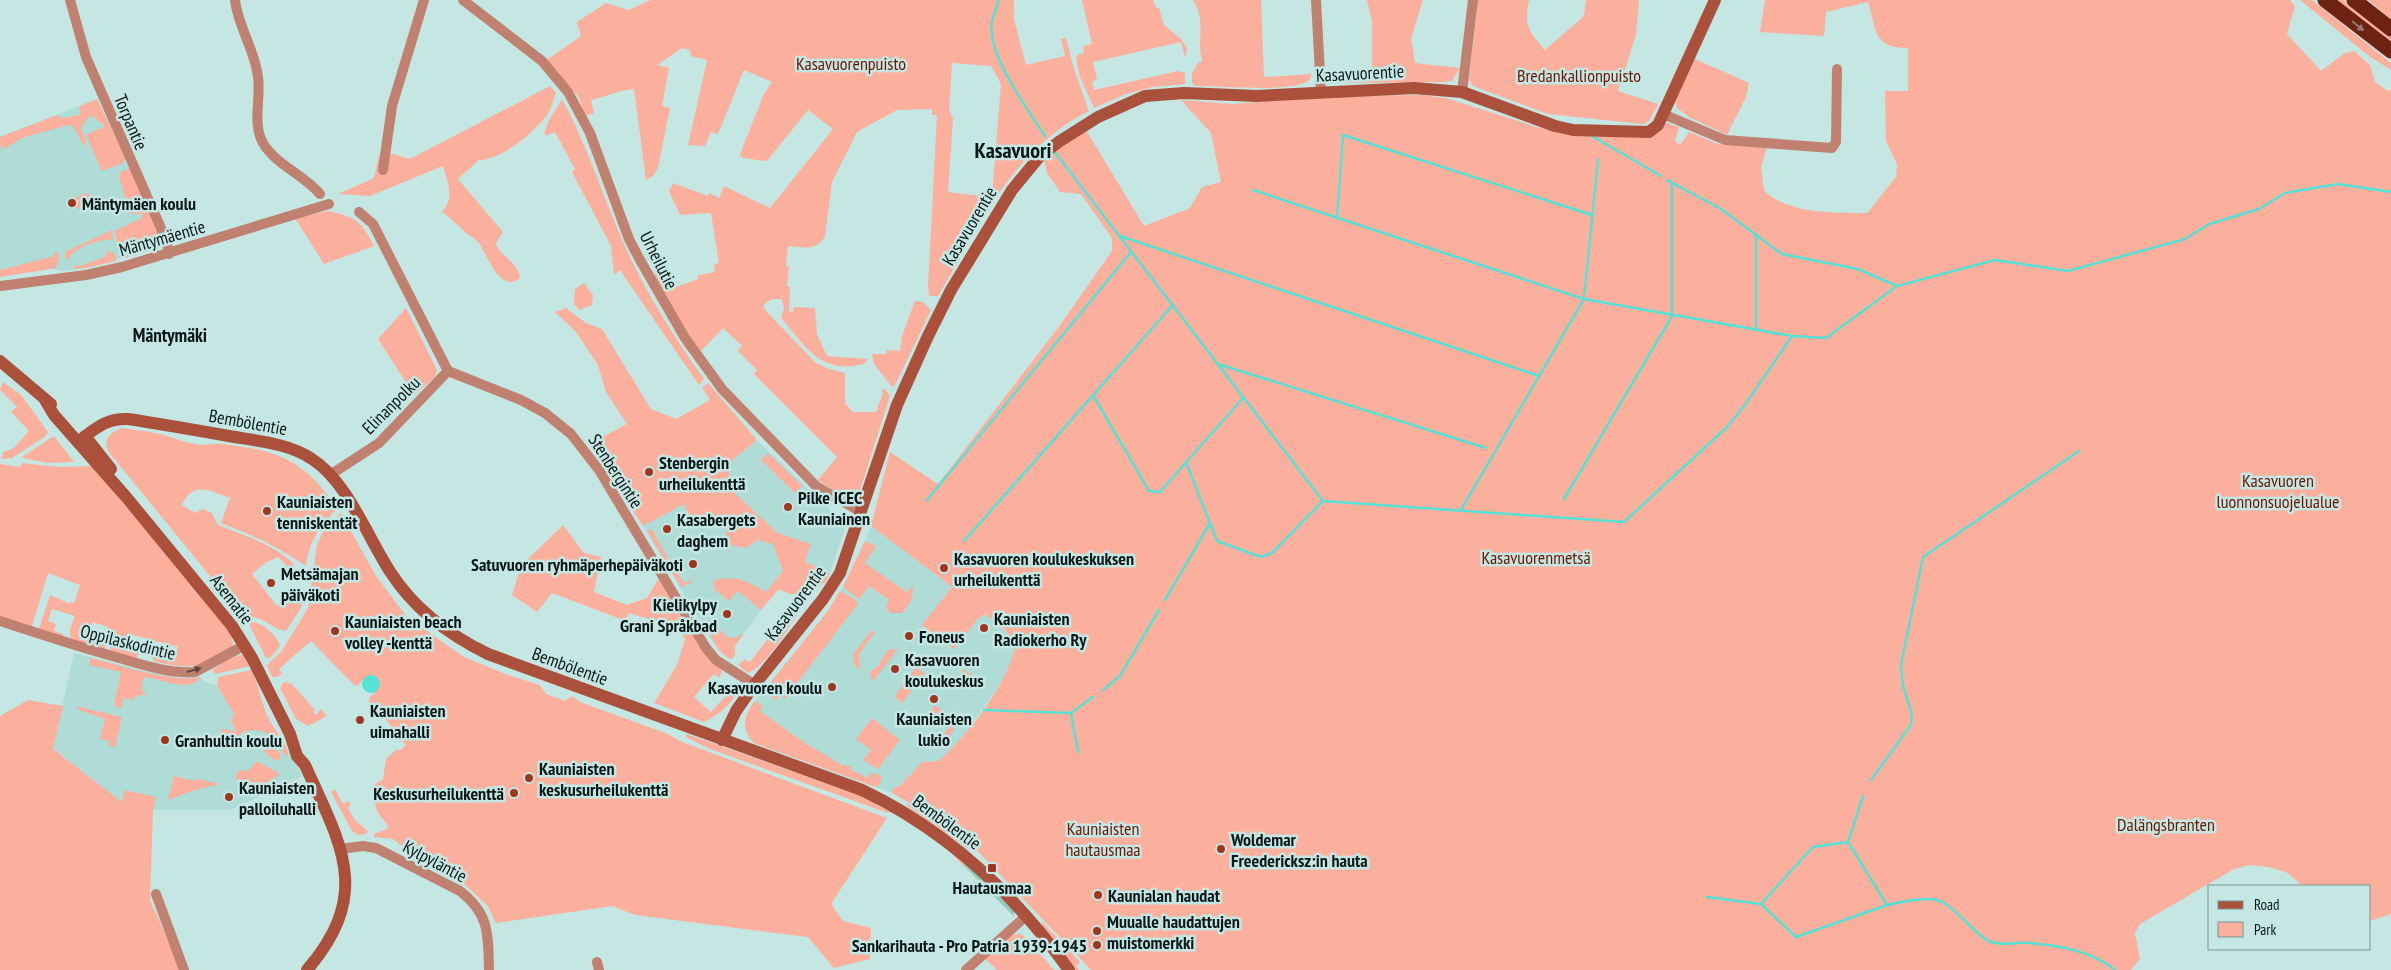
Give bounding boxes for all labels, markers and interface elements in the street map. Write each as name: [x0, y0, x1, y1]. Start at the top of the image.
one-way arrow: [2351, 21, 2364, 32]
park label: Kasavuorenpuisto: [796, 52, 906, 75]
street label: Kasavuorentie: [1315, 59, 1405, 87]
park label: Bredankallionpuisto: [1517, 64, 1641, 87]
street label: Torpantie: [109, 91, 153, 153]
district label: Kasavuori: [975, 136, 1051, 164]
street label: Kasavuorentie: [936, 182, 1002, 270]
place label: Mäntymäen koulu: [82, 192, 196, 215]
marker: Mäntymäen koulu: [66, 197, 78, 209]
street label: Mäntymäentie: [116, 215, 208, 261]
street label: Urheilutie: [635, 227, 683, 293]
district label: Mäntymäki: [133, 323, 207, 347]
street label: Elinanpolku: [357, 371, 425, 439]
street label: Bembölentie: [207, 404, 289, 440]
street label: Stenbergintie: [584, 430, 648, 512]
place label: Stenbergin urheilukenttä: [659, 451, 745, 495]
marker: Stenbergin urheilukenttä: [643, 466, 655, 478]
park label: Kasavuoren luonnonsuojelualue: [2217, 469, 2339, 513]
place label: Pilke ICEC Kauniainen: [798, 486, 870, 530]
place label: Kauniaisten tenniskentät: [277, 490, 358, 534]
marker: Pilke ICEC Kauniainen: [782, 501, 794, 513]
marker: Kauniaisten tenniskentät: [261, 505, 273, 517]
place label: Kasabergets daghem: [677, 508, 755, 552]
marker: Kasabergets daghem: [661, 523, 673, 535]
park label: Kasavuorenmetsä: [1481, 546, 1591, 569]
place label: Kasavuoren koulukeskuksen urheilukenttä: [954, 547, 1134, 591]
place label: Satuvuoren ryhmäperhepäiväkoti: [471, 553, 683, 576]
marker: Satuvuoren ryhmäperhepäiväkoti: [687, 558, 699, 570]
street label: Kasavuorentie: [759, 561, 831, 645]
place label: Metsämajan päiväkoti: [281, 562, 359, 606]
marker: Kasavuoren koulukeskuksen urheilukenttä: [938, 562, 950, 574]
street label: Asematie: [205, 569, 259, 629]
marker: Metsämajan päiväkoti: [265, 577, 277, 589]
place label: Kielikylpy Grani Språkbad: [620, 593, 718, 637]
place label: Kauniaisten Radiokerho Ry: [994, 607, 1087, 651]
marker: Kielikylpy Grani Språkbad: [721, 608, 733, 620]
place label: Kauniaisten beach volley -kenttä: [344, 610, 462, 654]
street label: Oppilaskodintie: [78, 619, 178, 665]
marker: Kauniaisten Radiokerho Ry: [978, 622, 990, 634]
marker: Kauniaisten beach volley -kenttä: [329, 625, 341, 637]
place label: Foneus: [919, 625, 965, 648]
marker: Foneus: [903, 630, 915, 642]
street label: Bembölentie: [529, 642, 611, 690]
place label: Kasavuoren koulukeskus: [905, 648, 984, 692]
marker: Kasavuoren koulukeskus: [889, 663, 901, 675]
one-way arrow: [187, 666, 202, 674]
place label: Kasavuoren koulu: [708, 676, 822, 699]
marker: Kasavuoren koulu: [826, 681, 838, 693]
marker: Kauniaisten lukio: [928, 693, 940, 705]
place label: Kauniaisten uimahalli: [370, 699, 446, 743]
place label: Kauniaisten lukio: [896, 707, 972, 751]
marker: Kauniaisten uimahalli: [354, 714, 366, 726]
place label: Granhultin koulu: [175, 729, 282, 752]
marker: Granhultin koulu: [159, 734, 171, 746]
place label: Kauniaisten keskusurheilukenttä: [539, 757, 668, 801]
marker: Kauniaisten keskusurheilukenttä: [523, 772, 535, 784]
place label: Kauniaisten palloiluhalli: [239, 776, 316, 820]
place label: Keskusurheilukenttä: [373, 782, 504, 805]
marker: Keskusurheilukenttä: [508, 787, 520, 799]
street label: Bembölentie: [908, 789, 986, 855]
marker: Kauniaisten palloiluhalli: [223, 791, 235, 803]
park label: Dalängsbranten: [2117, 813, 2215, 836]
park label: Kauniaisten hautausmaa: [1065, 817, 1141, 861]
place label: Woldemar Freedericksz:in hauta: [1230, 828, 1368, 872]
street label: Kylpyläntie: [399, 835, 471, 887]
marker: Woldemar Freedericksz:in hauta: [1215, 843, 1227, 855]
marker: Hautausmaa: [986, 862, 998, 874]
place label: Hautausmaa: [953, 876, 1031, 899]
place label: Kaunialan haudat: [1108, 884, 1221, 907]
legend: [2208, 885, 2371, 950]
marker: Kaunialan haudat: [1092, 889, 1104, 901]
text: Road: [2254, 895, 2280, 914]
place label: Muualle haudattujen muistomerkki: [1107, 910, 1240, 954]
text: Park: [2254, 920, 2276, 939]
marker: Muualle haudattujen muistomerkki: [1091, 925, 1103, 937]
place label: Sankarihauta - Pro Patria 1939-1945: [852, 934, 1087, 957]
marker: Sankarihauta - Pro Patria 1939-1945: [1091, 939, 1103, 951]

